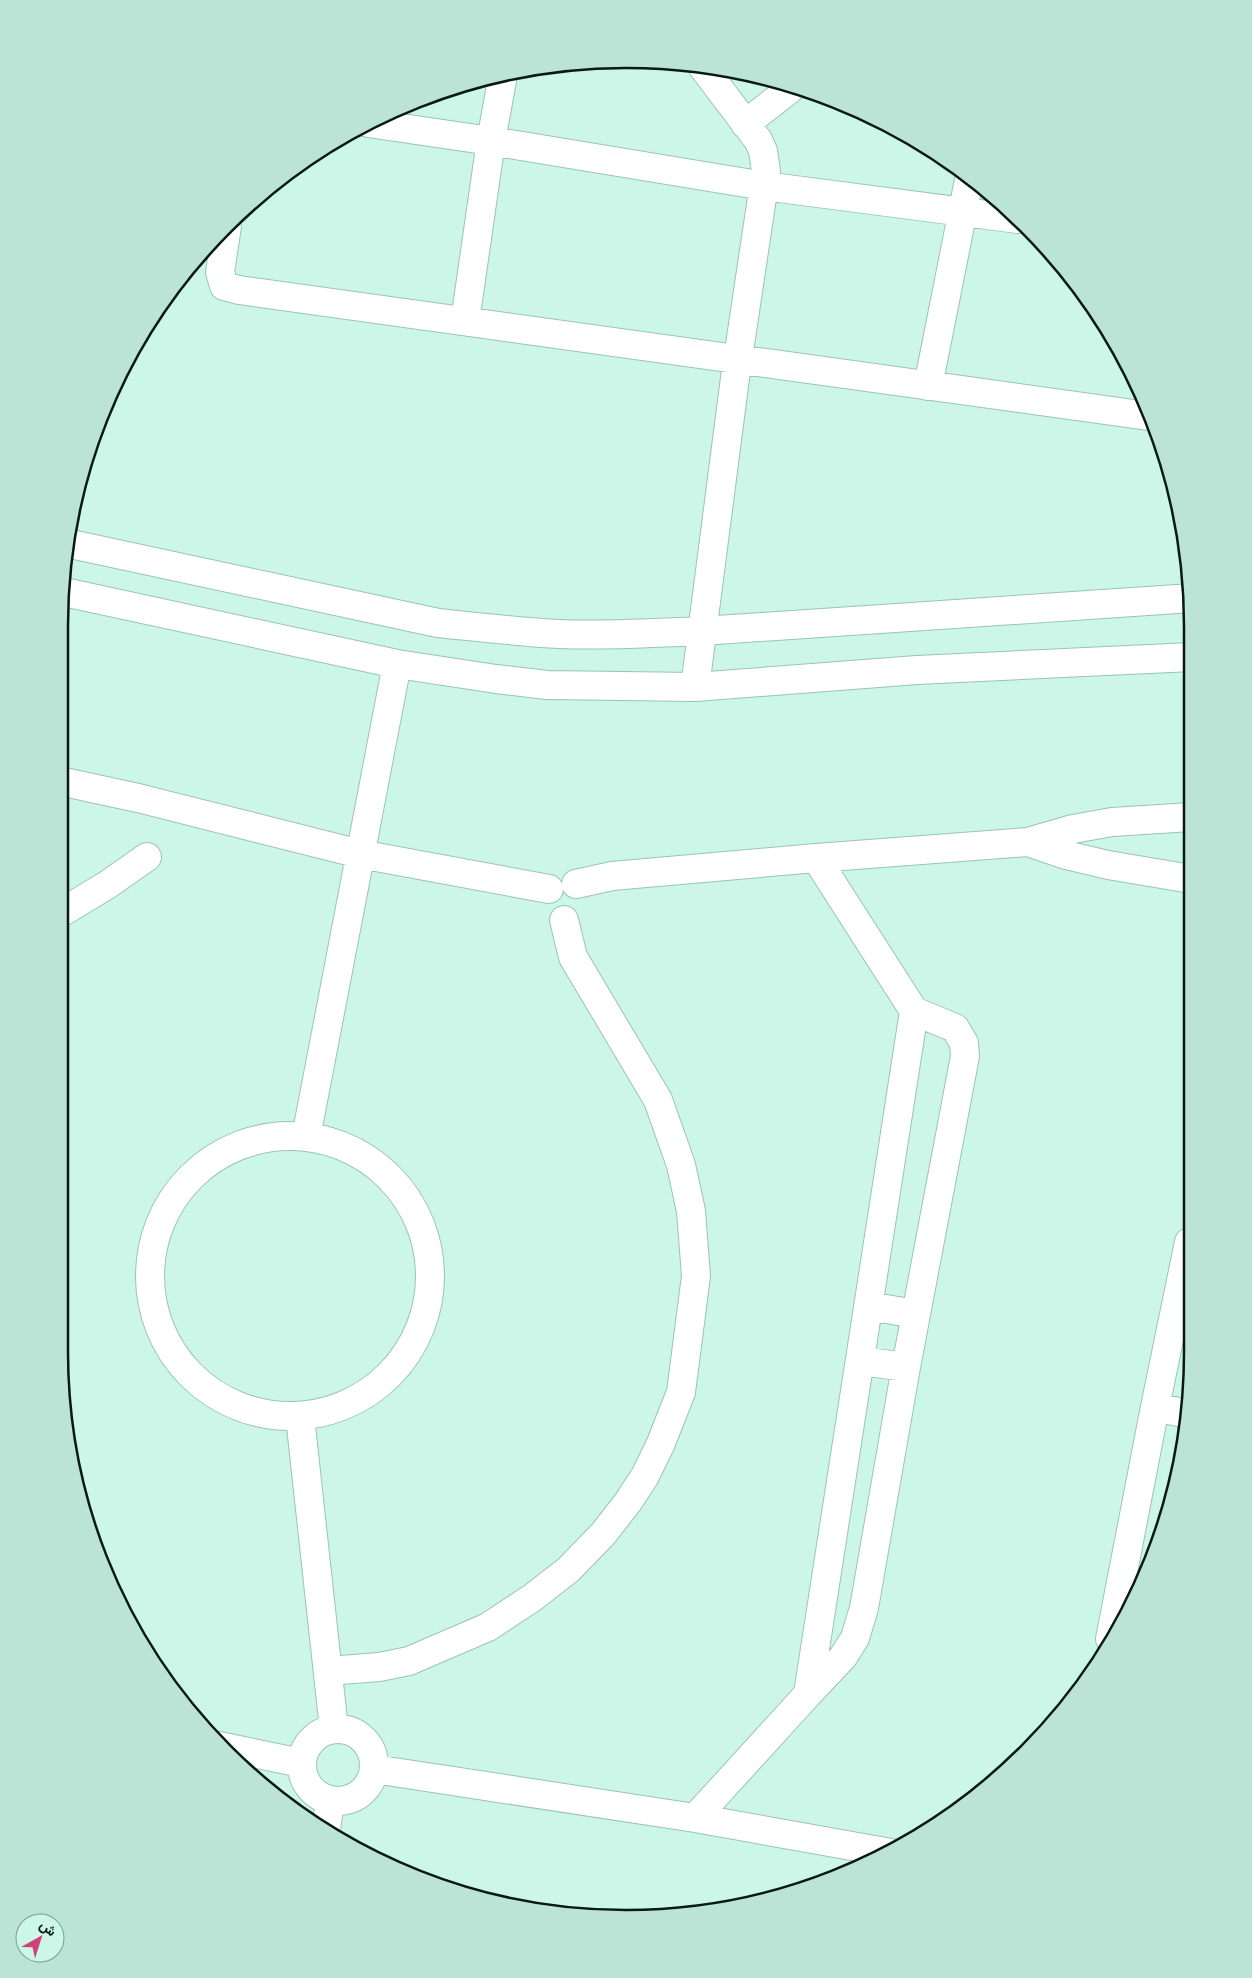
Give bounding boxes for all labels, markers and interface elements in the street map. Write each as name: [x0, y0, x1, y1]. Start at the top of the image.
north arrow: [15, 1913, 65, 1963]
text: ش: [36, 1916, 60, 1940]

